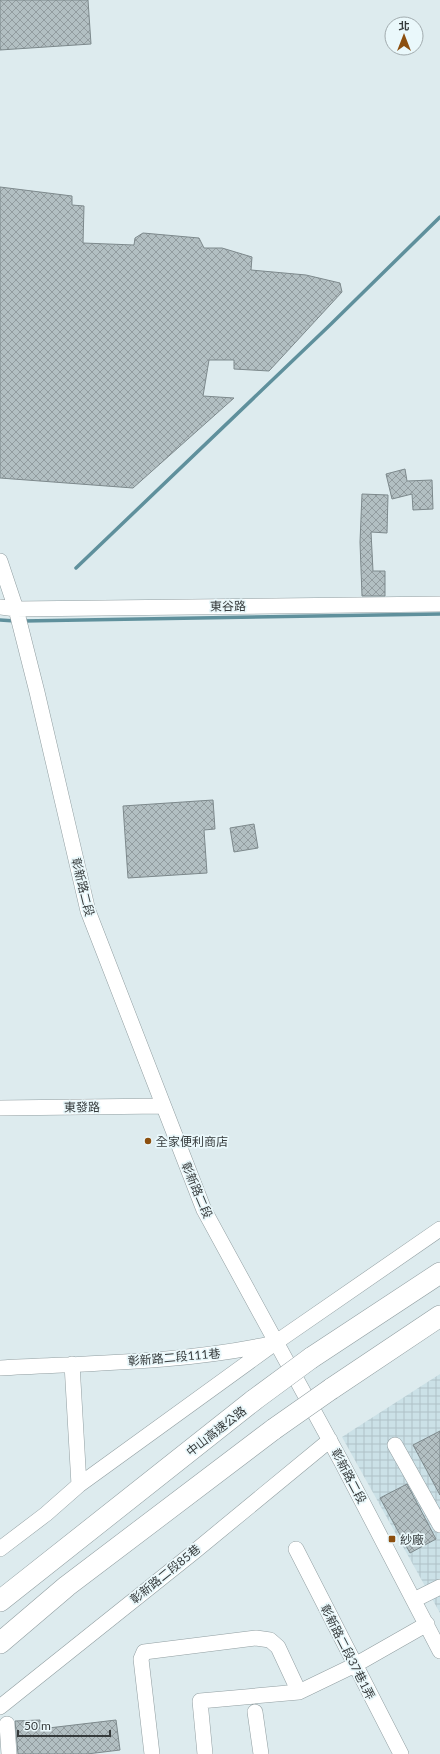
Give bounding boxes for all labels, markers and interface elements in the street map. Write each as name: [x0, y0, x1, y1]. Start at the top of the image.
north arrow: [384, 16, 424, 56]
text: 北: [399, 19, 410, 32]
street label: 東谷路: [210, 598, 246, 614]
street label: 彰新路二段: [68, 856, 98, 918]
street label: 東發路: [64, 1099, 100, 1115]
place label: 全家便利商店: [156, 1134, 228, 1149]
marker: 全家便利商店: [143, 1136, 153, 1146]
street label: 彰新路二段: [178, 1159, 216, 1221]
street label: 彰新路二段111巷: [127, 1345, 221, 1369]
street label: 中山高速公路: [183, 1403, 249, 1459]
street label: 彰新路二段: [328, 1446, 370, 1506]
place label: 紗廠: [400, 1532, 424, 1547]
marker: 紗廠: [387, 1534, 397, 1544]
street label: 彰新路二段85巷: [127, 1541, 203, 1607]
street label: 彰新路二段37巷1弄: [318, 1602, 378, 1702]
scale bar: [18, 1712, 110, 1738]
text: 50 m: [24, 1718, 51, 1733]

